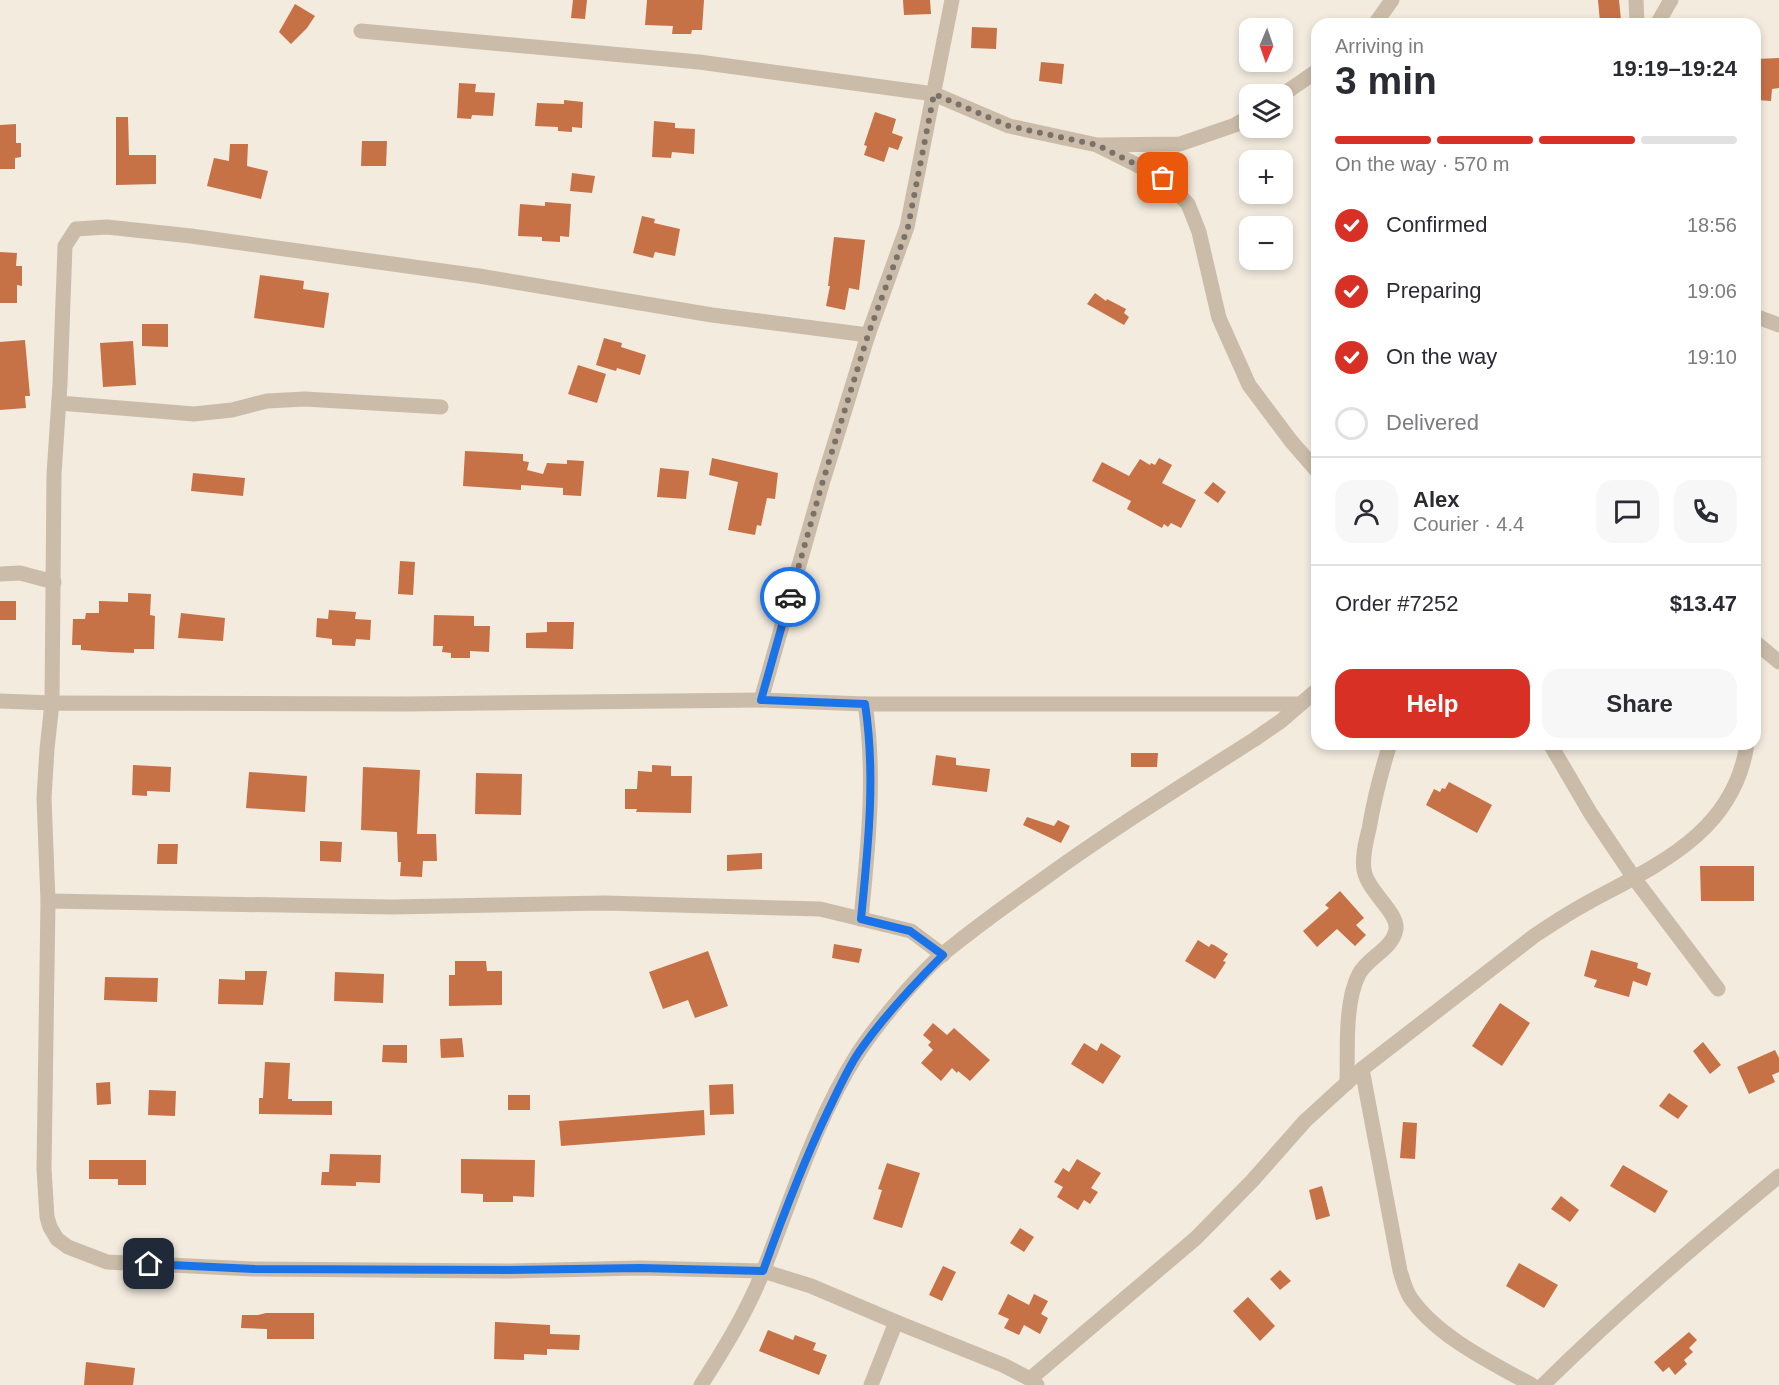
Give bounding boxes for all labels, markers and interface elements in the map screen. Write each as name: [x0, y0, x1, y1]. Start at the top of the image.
north arrow: [1239, 18, 1293, 72]
map controls: [1239, 18, 1293, 270]
text: Arriving in: [1335, 35, 1424, 57]
text: 19:19–19:24: [1612, 56, 1737, 81]
text: 3 min: [1335, 59, 1437, 102]
button: layers: [1239, 84, 1293, 138]
button: +: [1239, 150, 1293, 204]
pin: [1137, 152, 1188, 203]
text: On the way · 570 m: [1335, 153, 1510, 175]
icon: bag: [1146, 161, 1179, 194]
icon: check: [1335, 209, 1368, 242]
text: Confirmed: [1386, 212, 1487, 237]
text: 18:56: [1687, 214, 1737, 236]
button: −: [1239, 216, 1293, 270]
icon: check: [1335, 275, 1368, 308]
text: Preparing: [1386, 278, 1481, 303]
text: 19:06: [1687, 280, 1737, 302]
icon: check: [1335, 341, 1368, 374]
text: On the way: [1386, 344, 1497, 369]
text: 19:10: [1687, 346, 1737, 368]
text: Delivered: [1386, 410, 1479, 435]
button: person: [1335, 480, 1398, 543]
button: chat: [1596, 480, 1659, 543]
button: phone: [1674, 480, 1737, 543]
text: Alex: [1413, 487, 1459, 512]
text: Courier · 4.4: [1413, 513, 1524, 535]
courier: [760, 567, 820, 627]
icon: car: [774, 581, 807, 614]
text: Order #7252: [1335, 591, 1459, 616]
text: $13.47: [1670, 591, 1737, 616]
button: Help: [1335, 669, 1530, 738]
button: Share: [1542, 669, 1737, 738]
pin: [123, 1238, 174, 1289]
icon: home: [132, 1247, 165, 1280]

